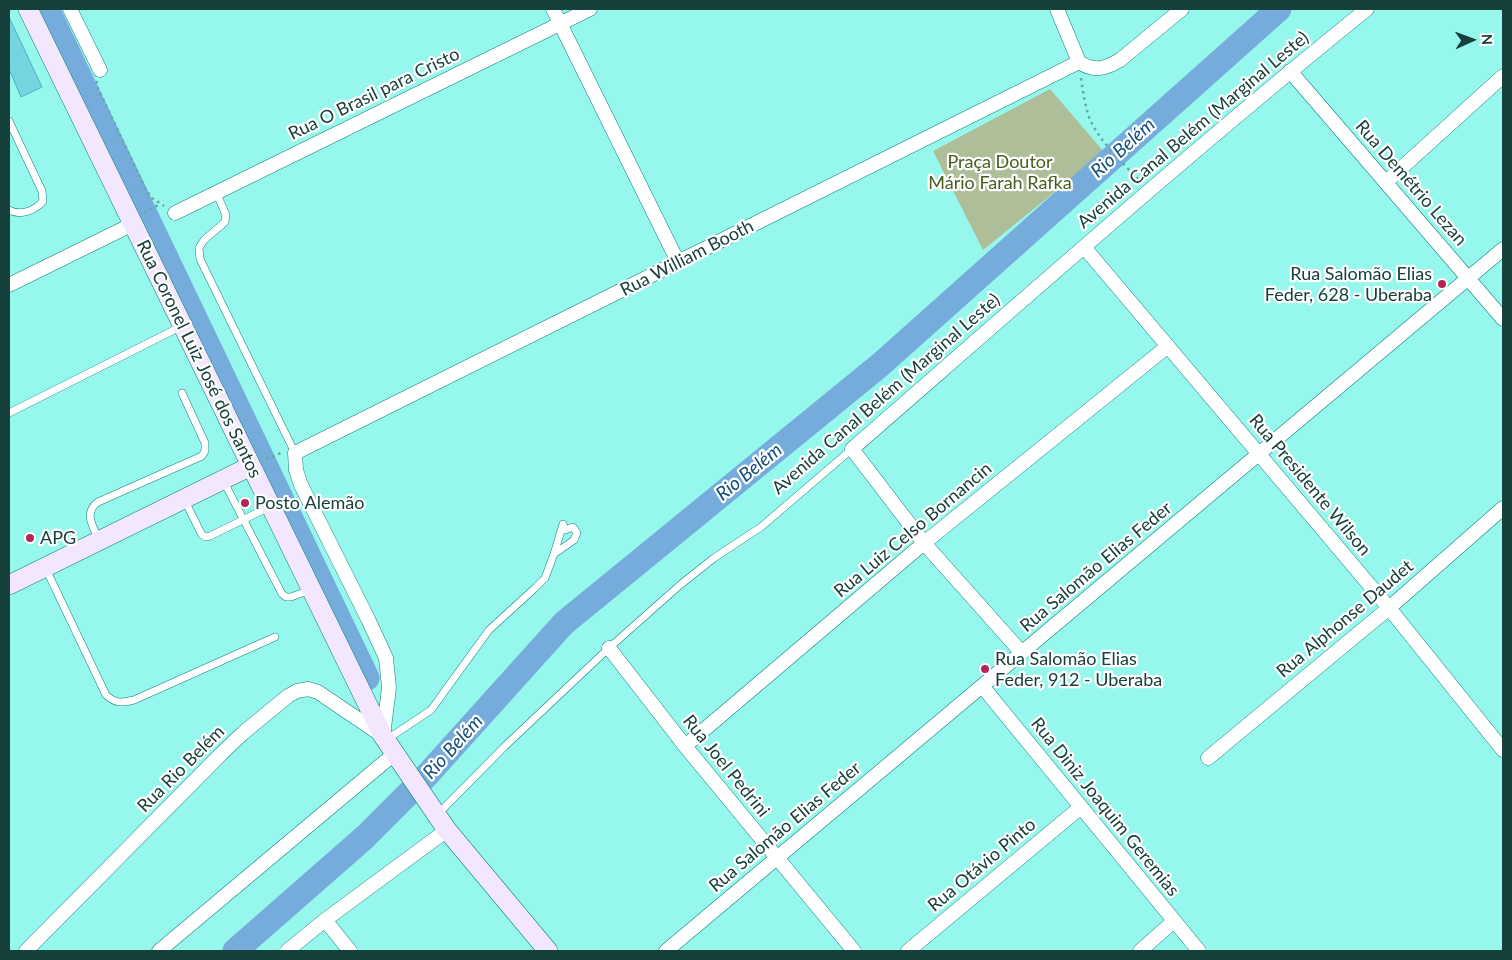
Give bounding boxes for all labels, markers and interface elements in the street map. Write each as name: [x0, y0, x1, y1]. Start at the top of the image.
north arrow: [1447, 15, 1497, 65]
street label: Avenida Canal Belém (Marginal Leste): [1073, 27, 1313, 233]
text: N: [1479, 34, 1496, 45]
street label: Rua O Brasil para Cristo: [285, 43, 463, 145]
water label: Rio Belém: [1086, 113, 1160, 183]
street label: Rua Demétrio Lezan: [1351, 116, 1471, 250]
park label: Praça Doutor Mário Farah Rafka: [928, 151, 1072, 193]
street label: Rua William Booth: [617, 215, 757, 301]
street label: Rua Coronel Luiz José dos Santos: [132, 236, 266, 482]
place label: Rua Salomão Elias Feder, 628 - Uberaba: [1265, 263, 1432, 306]
marker: Rua Salomão Elias Feder, 628 - Uberaba: [1436, 278, 1448, 290]
street label: Avenida Canal Belém (Marginal Leste): [768, 289, 1004, 499]
street label: Rua Presidente Wilson: [1244, 410, 1376, 560]
water label: Rio Belém: [711, 438, 787, 506]
street label: Rua Luiz Celso Bornancin: [830, 458, 996, 602]
place label: Posto Alemão: [255, 492, 364, 514]
marker: Posto Alemão: [239, 497, 251, 509]
street label: Rua Salomão Elias Feder: [1016, 497, 1176, 637]
place label: APG: [40, 527, 76, 549]
marker: APG: [24, 532, 36, 544]
street label: Rua Alphonse Daudet: [1272, 556, 1418, 682]
place label: Rua Salomão Elias Feder, 912 - Uberaba: [995, 648, 1162, 691]
marker: Rua Salomão Elias Feder, 912 - Uberaba: [979, 663, 991, 675]
water label: Rio Belém: [418, 710, 488, 784]
street label: Rua Joel Pedrini: [678, 710, 774, 822]
street label: Rua Diniz Joaquim Geremias: [1026, 713, 1184, 901]
street label: Rua Rio Belém: [133, 721, 229, 817]
street label: Rua Salomão Elias Feder: [705, 757, 865, 897]
street label: Rua Otávio Pinto: [924, 814, 1040, 916]

